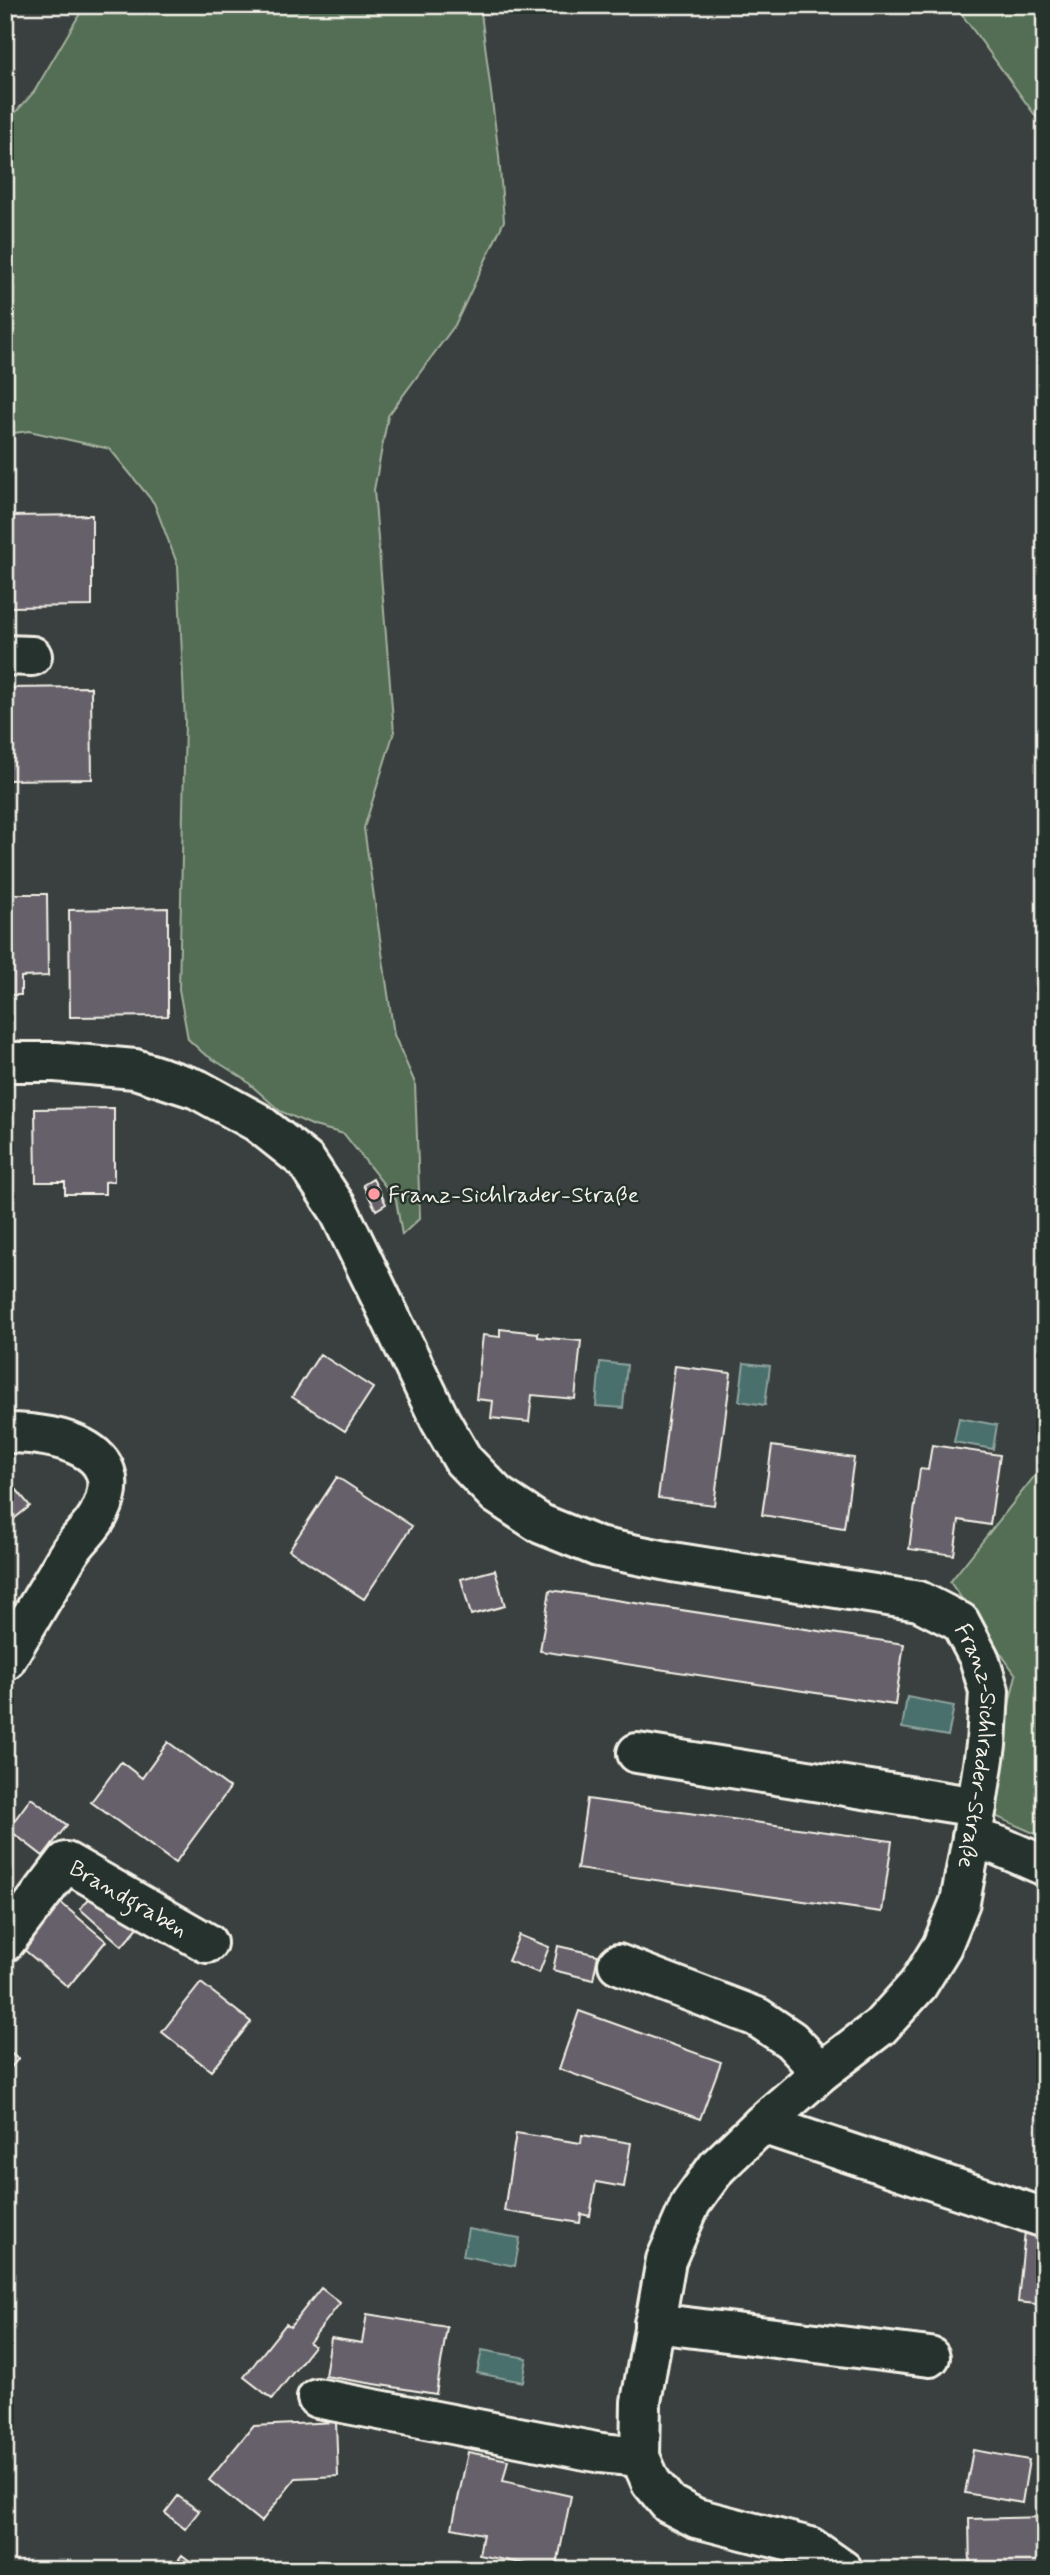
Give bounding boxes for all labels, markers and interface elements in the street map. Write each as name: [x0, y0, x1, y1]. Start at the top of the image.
place label: Franz-Sichlrader-Straße: [388, 1181, 639, 1211]
marker: Franz-Sichlrader-Straße: [366, 1186, 382, 1202]
street label: Franz-Sichlrader-Straße: [946, 1619, 1002, 1871]
street label: Brandgraben: [63, 1854, 192, 1946]

